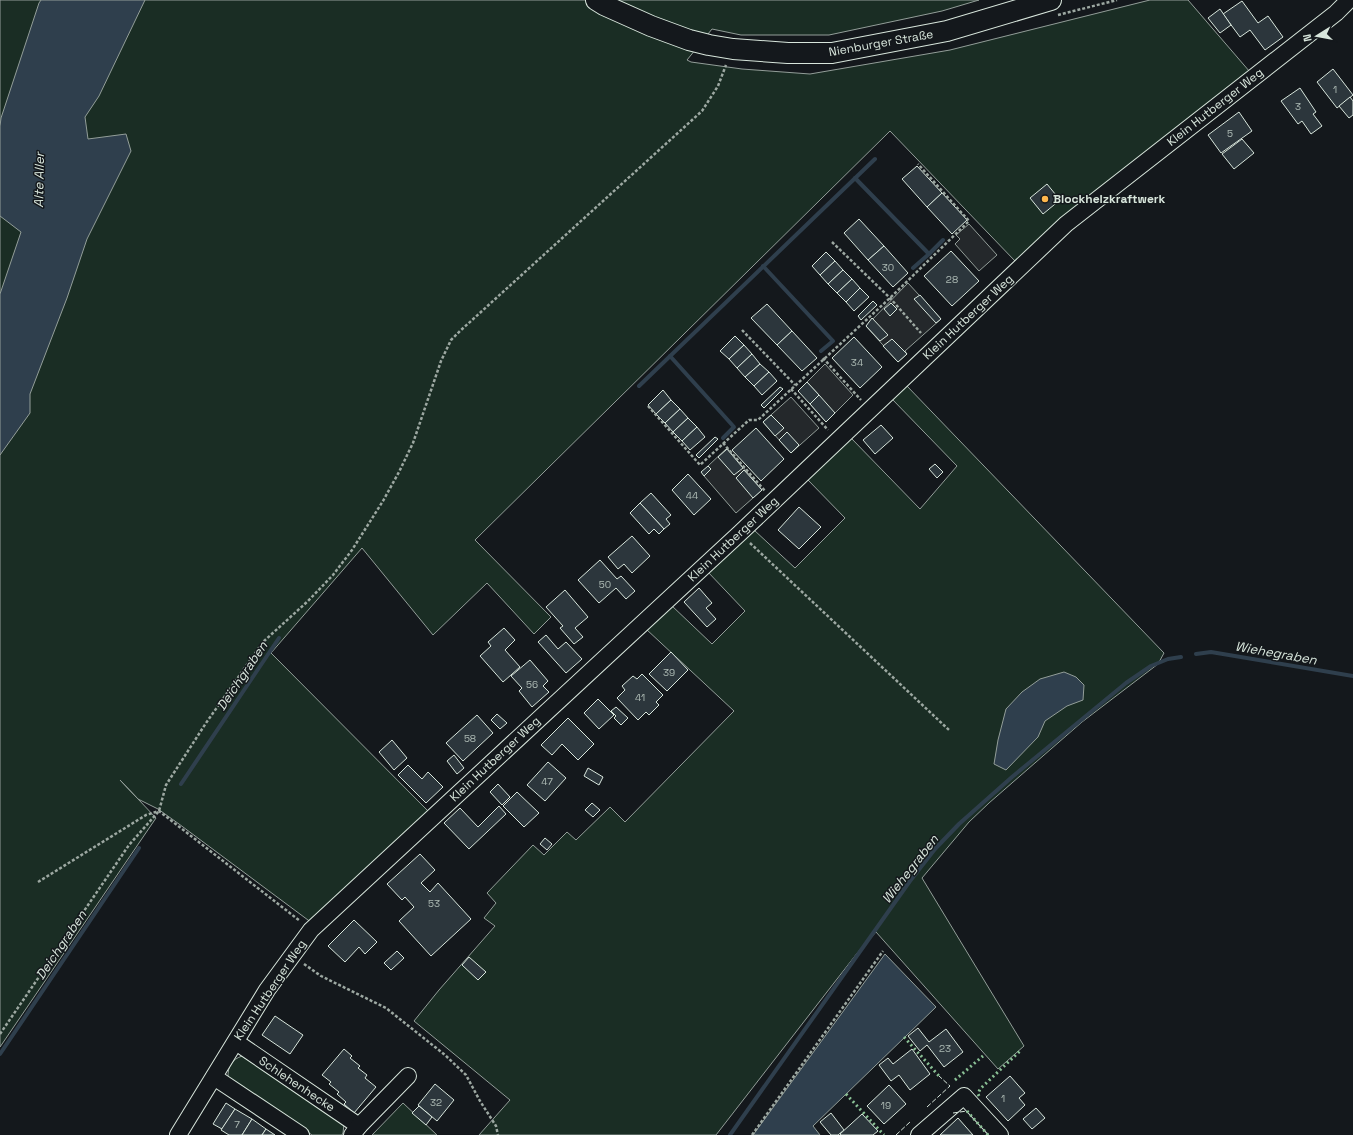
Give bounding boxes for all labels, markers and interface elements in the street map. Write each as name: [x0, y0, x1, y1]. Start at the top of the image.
north arrow: [1297, 16, 1337, 56]
street label: Nienburger Straße: [827, 26, 935, 60]
text: N: [1300, 33, 1315, 43]
street label: Klein Hutberger Weg: [1164, 64, 1266, 150]
house number: 1: [1333, 83, 1337, 96]
house number: 3: [1295, 100, 1301, 113]
house number: 5: [1227, 127, 1233, 140]
water label: Alte Aller: [30, 150, 48, 208]
place label: Blockheizkraftwerk: [1053, 191, 1166, 207]
marker: Blockheizkraftwerk: [1040, 194, 1050, 204]
house number: 30: [882, 261, 894, 274]
street label: Klein Hutberger Weg: [919, 271, 1017, 363]
house number: 28: [946, 273, 958, 286]
house number: 34: [851, 356, 863, 369]
house number: 44: [686, 489, 698, 502]
street label: Klein Hutberger Weg: [684, 493, 782, 585]
house number: 50: [599, 578, 611, 591]
water label: Deichgraben: [213, 637, 272, 714]
water label: Wiehegraben: [1234, 637, 1319, 669]
house number: 39: [663, 666, 675, 679]
house number: 56: [526, 678, 538, 691]
house number: 41: [635, 691, 645, 704]
street label: Klein Hutberger Weg: [446, 713, 544, 805]
house number: 58: [464, 732, 476, 745]
house number: 47: [541, 775, 553, 788]
water label: Wiehegraben: [878, 830, 943, 907]
house number: 53: [428, 897, 440, 910]
water label: Deichgraben: [32, 906, 91, 983]
street label: Klein Hutberger Weg: [230, 937, 310, 1043]
house number: 23: [939, 1042, 951, 1055]
street label: Schlehenhecke: [256, 1053, 338, 1115]
house number: 1: [1001, 1092, 1005, 1105]
house number: 32: [430, 1096, 442, 1109]
house number: 19: [881, 1099, 891, 1112]
house number: 7: [234, 1118, 240, 1131]

